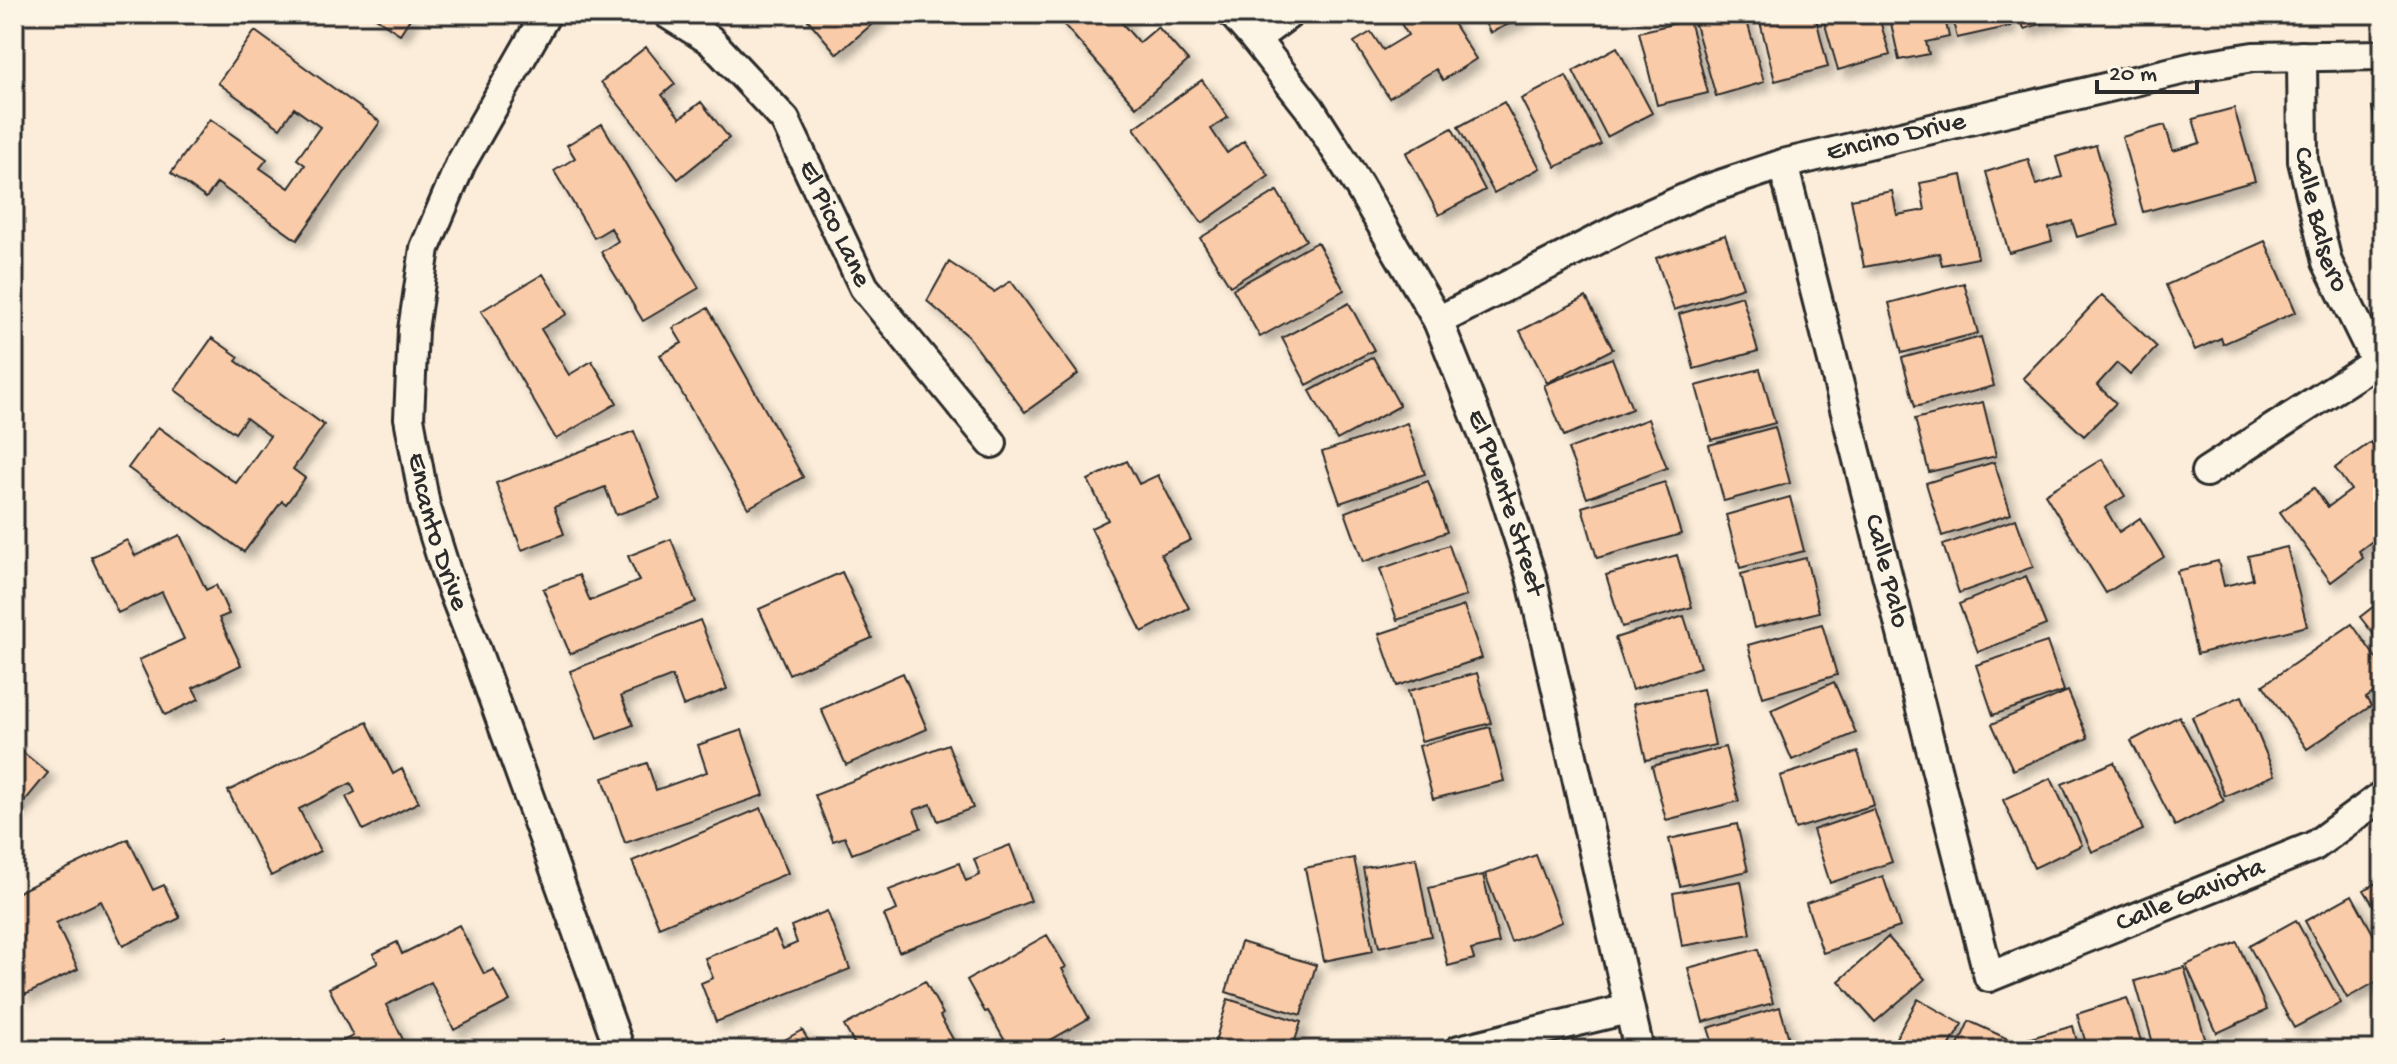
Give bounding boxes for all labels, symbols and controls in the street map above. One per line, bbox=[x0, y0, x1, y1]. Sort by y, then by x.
scale bar bbox=[2097, 44, 2197, 94]
text: 20 m bbox=[2109, 61, 2157, 90]
street label: Encino Drive bbox=[1823, 105, 1970, 170]
street label: Calle Balsero bbox=[2286, 147, 2356, 298]
street label: El Pico Lane bbox=[790, 155, 878, 293]
street label: El Puente Street bbox=[1459, 405, 1552, 601]
street label: Encanto Drive bbox=[399, 450, 476, 616]
street label: Calle Palo bbox=[1856, 511, 1916, 631]
street label: Calle Gaviota bbox=[2111, 850, 2271, 940]

